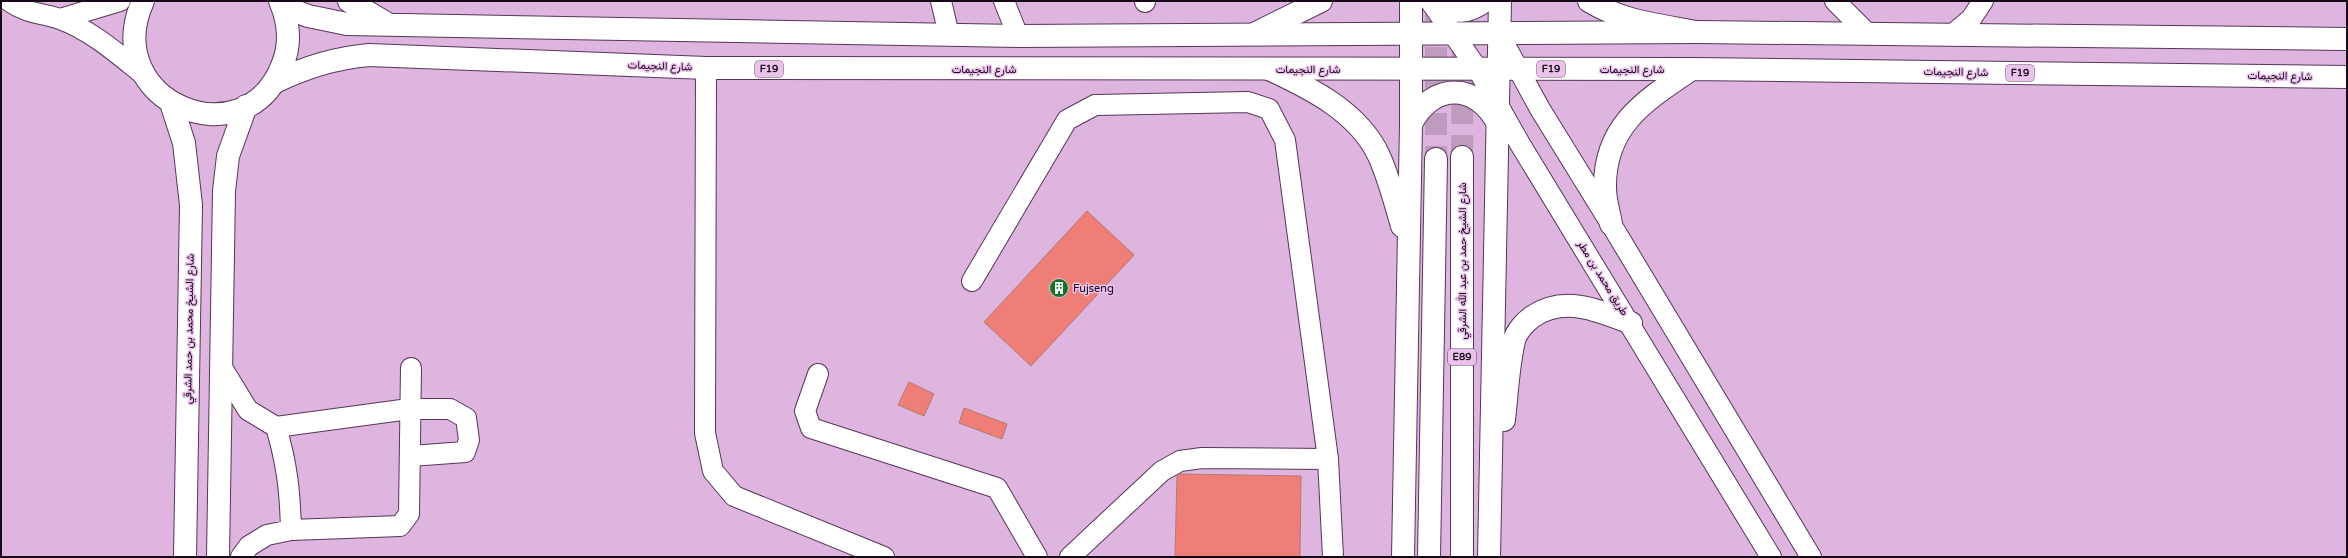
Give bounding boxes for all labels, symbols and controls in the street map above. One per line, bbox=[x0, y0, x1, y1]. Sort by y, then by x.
street label: شارع النجيمات bbox=[627, 58, 693, 75]
road number: F19 bbox=[755, 61, 783, 77]
road number: F19 bbox=[1537, 61, 1565, 77]
street label: شارع النجيمات bbox=[952, 63, 1017, 77]
street label: شارع النجيمات bbox=[1276, 63, 1341, 77]
street label: شارع النجيمات bbox=[1600, 63, 1665, 77]
street label: شارع النجيمات bbox=[1924, 65, 1989, 80]
road number: F19 bbox=[2006, 65, 2034, 81]
street label: شارع النجيمات bbox=[2248, 69, 2313, 84]
street label: شارع الشيخ حمد بن عبد الله الشرقي bbox=[1456, 182, 1472, 340]
street label: طريق محمد بن مطر bbox=[1574, 237, 1631, 318]
street label: شارع الشيخ محمد بن حمد الشرقي bbox=[181, 253, 200, 404]
building icon: Fujseng bbox=[1048, 277, 1070, 299]
place label: Fujseng bbox=[1073, 282, 1114, 295]
road number: E89 bbox=[1448, 349, 1476, 365]

